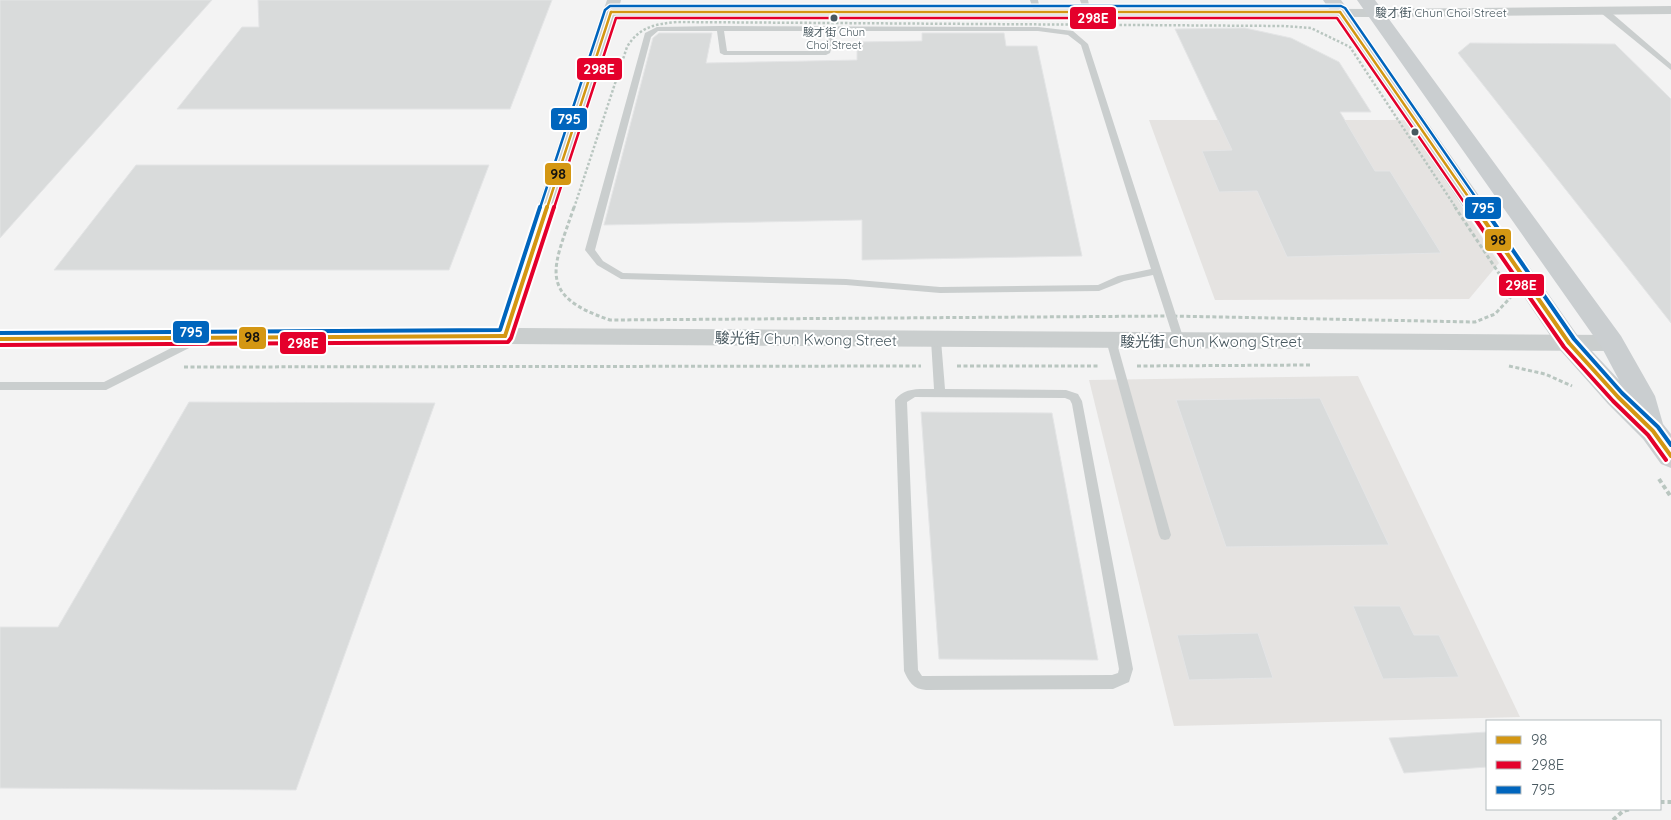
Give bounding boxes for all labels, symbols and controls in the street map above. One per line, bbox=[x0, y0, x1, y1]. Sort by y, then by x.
street label: 駿才街 Chun Choi Street bbox=[1375, 5, 1507, 20]
line badge: 298E bbox=[1069, 6, 1117, 30]
text: 298E bbox=[1077, 9, 1109, 27]
marker: 駿才街 Chun Choi Street bbox=[829, 13, 839, 23]
place label: 駿才街 Chun Choi Street bbox=[803, 25, 865, 52]
line badge: 298E bbox=[576, 57, 623, 81]
text: 298E bbox=[583, 60, 615, 78]
line badge: 795 bbox=[550, 107, 588, 131]
text: 795 bbox=[557, 110, 581, 128]
unlabelled marker bbox=[1410, 127, 1420, 137]
line badge: 98 bbox=[544, 162, 572, 186]
text: 98 bbox=[550, 165, 566, 183]
line badge: 795 bbox=[1464, 196, 1502, 220]
text: 795 bbox=[1471, 199, 1495, 217]
line badge: 98 bbox=[1484, 228, 1512, 252]
text: 98 bbox=[1490, 231, 1506, 249]
line badge: 298E bbox=[1498, 273, 1545, 297]
text: 298E bbox=[1505, 276, 1537, 294]
line badge: 795 bbox=[172, 320, 210, 344]
text: 795 bbox=[179, 323, 203, 341]
line badge: 98 bbox=[238, 326, 267, 350]
text: 98 bbox=[244, 328, 260, 346]
street label: 駿光街 Chun Kwong Street bbox=[715, 328, 897, 350]
line badge: 298E bbox=[279, 331, 327, 355]
street label: 駿光街 Chun Kwong Street bbox=[1120, 332, 1302, 351]
text: 298E bbox=[287, 334, 319, 352]
legend bbox=[1486, 720, 1661, 810]
text: 98 bbox=[1531, 730, 1547, 749]
text: 298E bbox=[1531, 755, 1564, 774]
text: 795 bbox=[1531, 780, 1555, 799]

